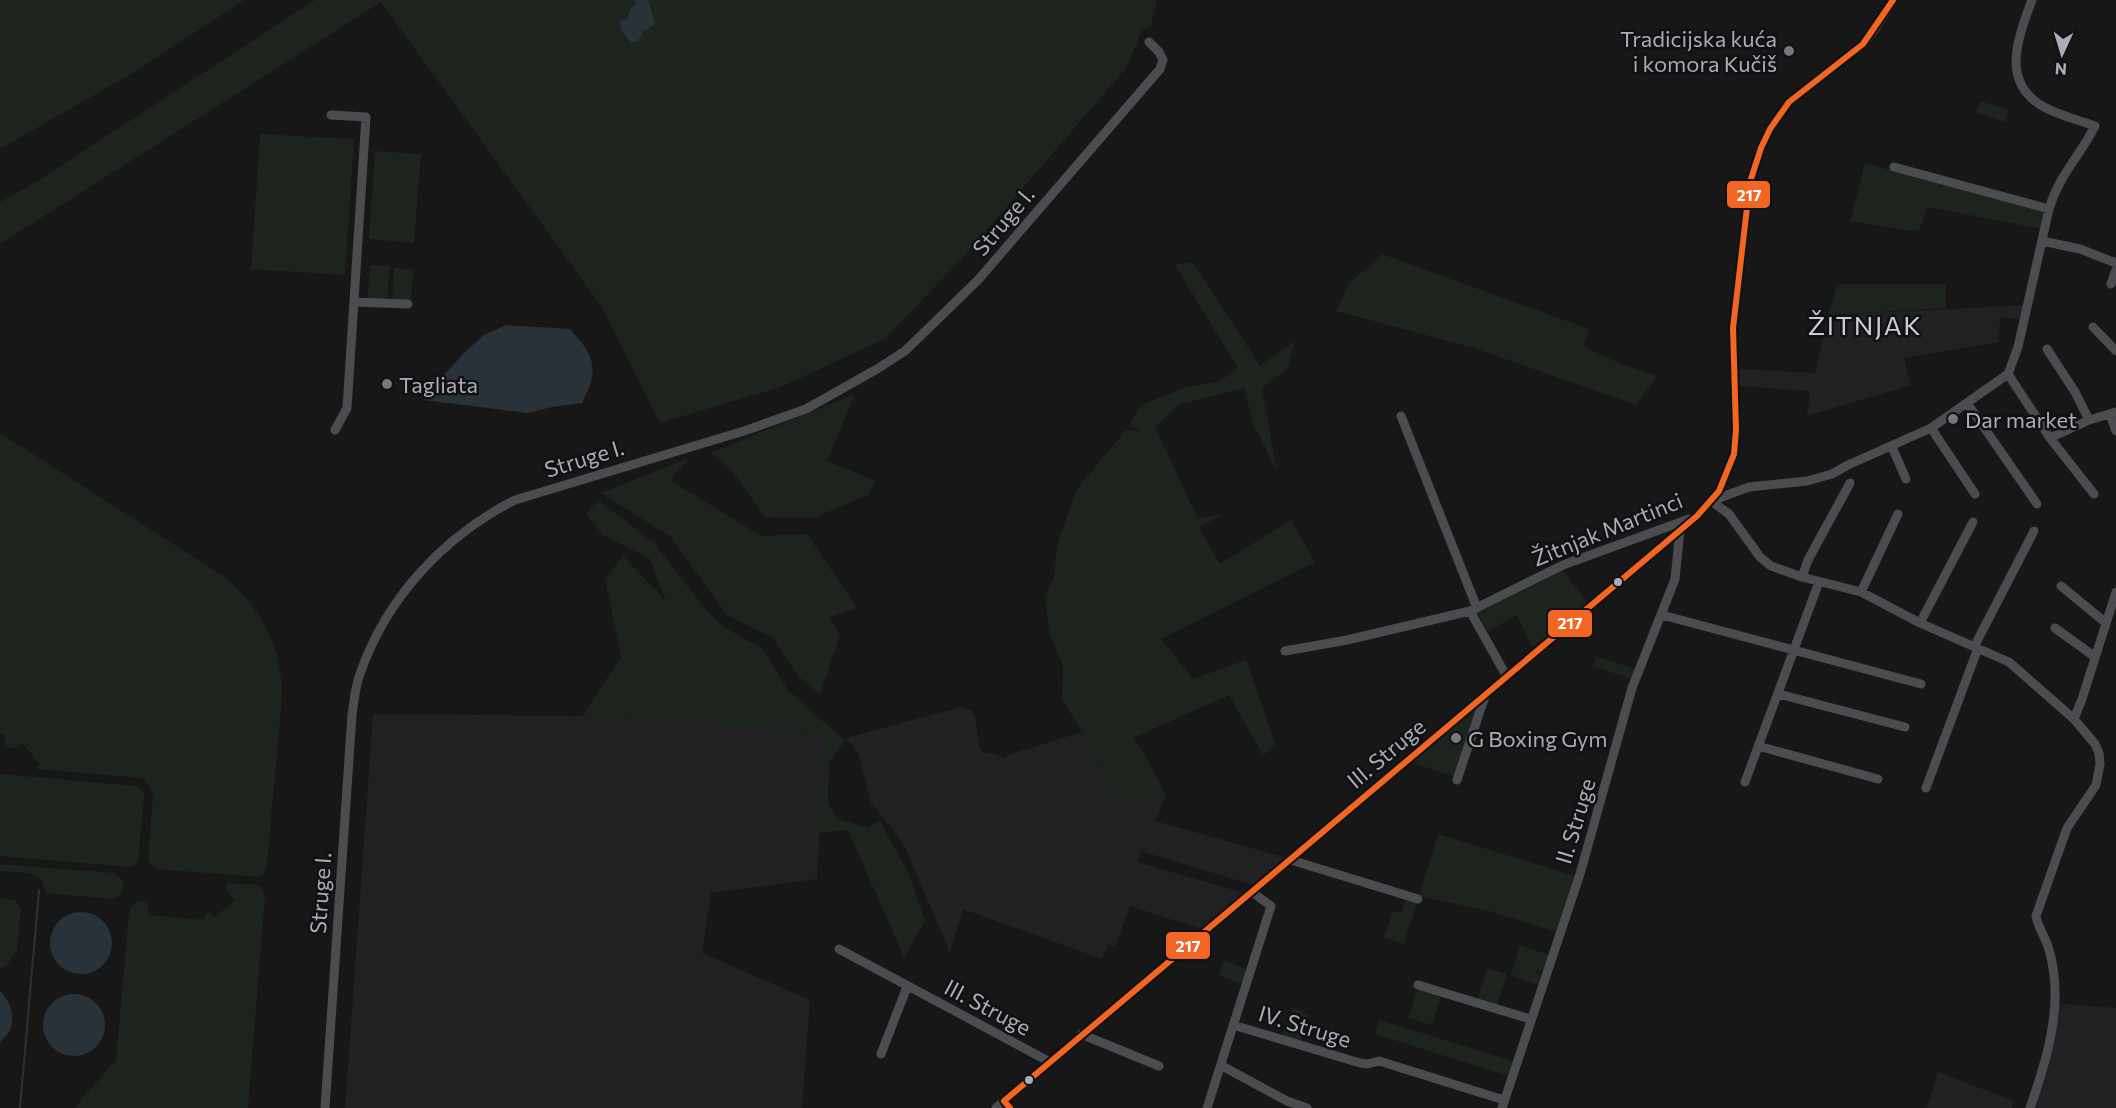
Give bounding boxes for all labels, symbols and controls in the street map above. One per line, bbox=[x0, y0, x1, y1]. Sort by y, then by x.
north arrow bbox=[2032, 24, 2092, 84]
place label: Tradicijska kuća i komora Kučiš bbox=[1620, 25, 1777, 77]
marker: Tradicijska kuća i komora Kučiš bbox=[1782, 44, 1796, 58]
text: N bbox=[2054, 60, 2068, 79]
line badge: 217 bbox=[1726, 180, 1771, 209]
street label: Struge I. bbox=[966, 181, 1040, 261]
text: 217 bbox=[1736, 185, 1762, 204]
district label: ŽITNJAK bbox=[1808, 309, 1922, 340]
place label: Tagliata bbox=[399, 371, 478, 398]
marker: Tagliata bbox=[380, 377, 394, 391]
place label: Dar market bbox=[1965, 406, 2077, 433]
marker: Dar market bbox=[1946, 412, 1960, 426]
street label: Struge I. bbox=[541, 433, 627, 483]
street label: Žitnjak Martinci bbox=[1528, 486, 1686, 572]
unlabelled marker bbox=[1612, 576, 1624, 588]
line badge: 217 bbox=[1547, 609, 1593, 638]
text: 217 bbox=[1557, 613, 1583, 632]
street label: III. Struge bbox=[1341, 712, 1431, 794]
place label: G Boxing Gym bbox=[1468, 725, 1608, 752]
marker: G Boxing Gym bbox=[1449, 731, 1463, 745]
street label: II. Struge bbox=[1549, 775, 1601, 867]
street label: Struge I. bbox=[304, 851, 336, 935]
line badge: 217 bbox=[1165, 931, 1211, 960]
text: 217 bbox=[1175, 936, 1201, 955]
street label: III. Struge bbox=[940, 973, 1036, 1041]
street label: IV. Struge bbox=[1255, 999, 1355, 1053]
unlabelled marker bbox=[1023, 1074, 1035, 1086]

